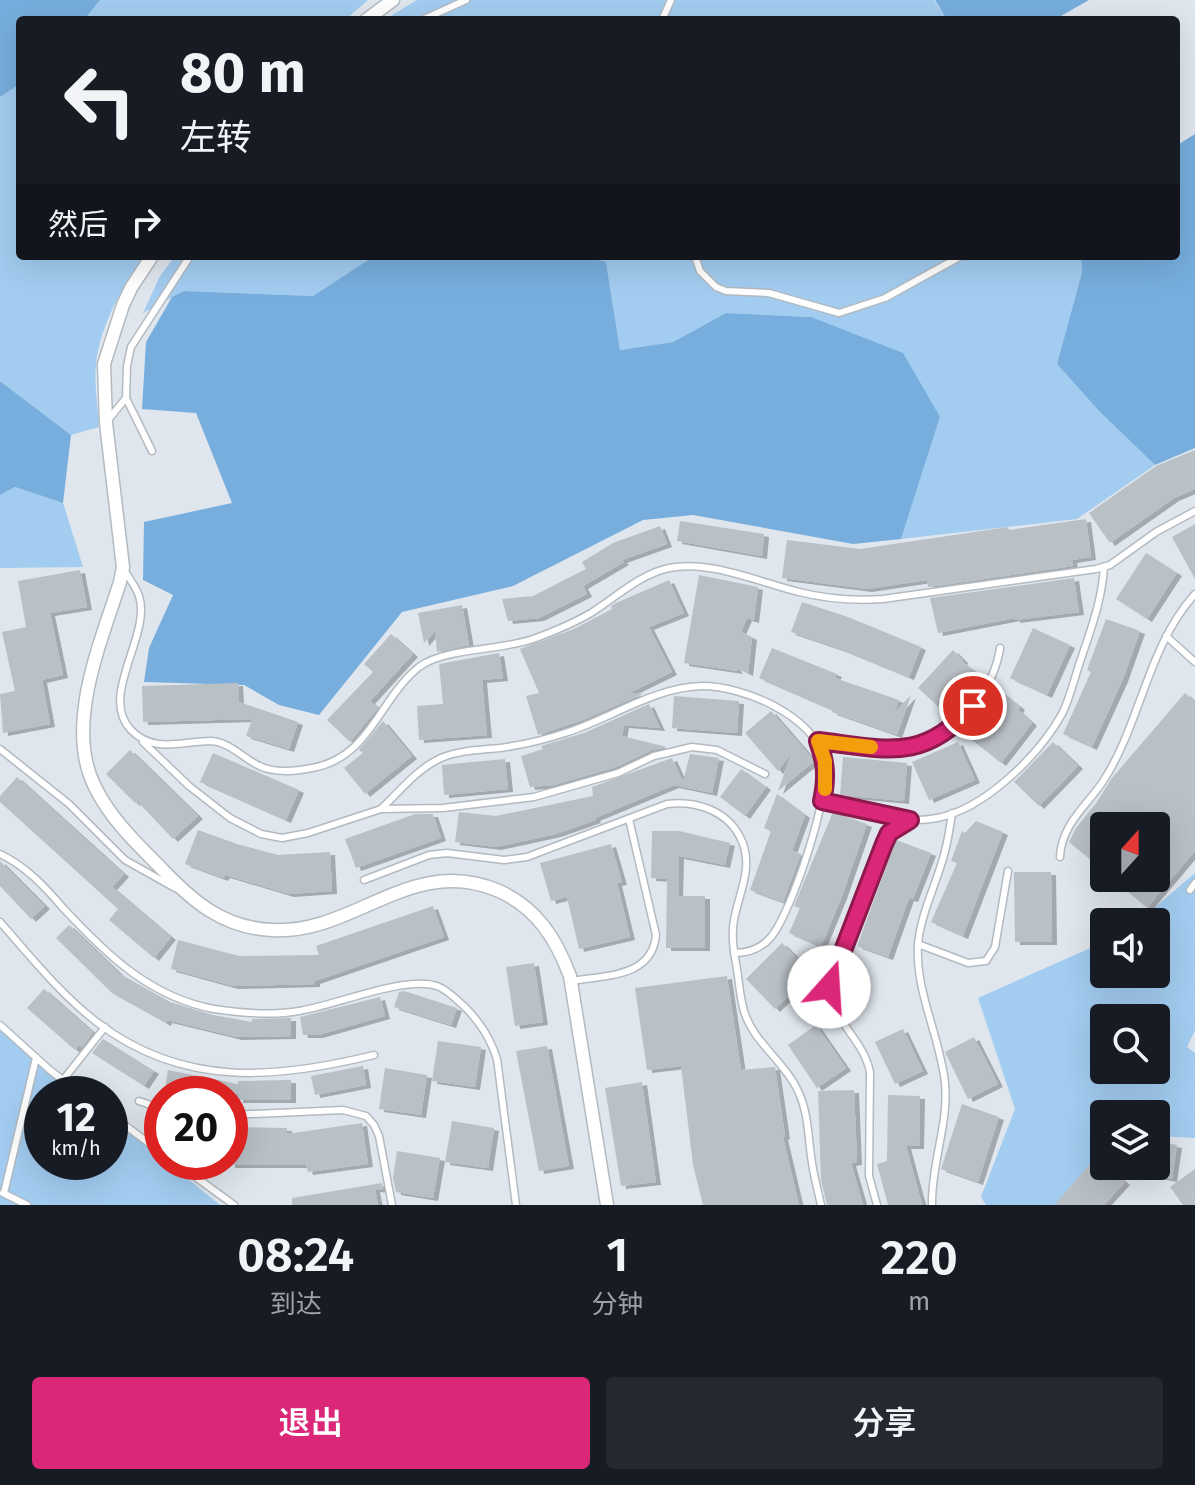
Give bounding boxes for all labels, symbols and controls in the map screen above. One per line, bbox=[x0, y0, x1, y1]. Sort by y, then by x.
text: 80 m bbox=[180, 40, 306, 107]
icon: left bbox=[48, 48, 152, 152]
text: 左转 bbox=[180, 116, 252, 160]
icon: right bbox=[124, 200, 168, 244]
text: 然后 bbox=[48, 207, 108, 243]
pin bbox=[939, 672, 1007, 740]
icon: arrive bbox=[951, 684, 995, 728]
north arrow bbox=[1090, 812, 1170, 892]
map controls bbox=[1090, 812, 1170, 1180]
button: sound bbox=[1090, 908, 1170, 988]
position arrow bbox=[787, 945, 871, 1029]
button: search bbox=[1090, 1004, 1170, 1084]
speed limit sign: 20 bbox=[144, 1076, 248, 1180]
text: 12 bbox=[56, 1094, 96, 1142]
button: layers bbox=[1090, 1100, 1170, 1180]
text: km/h bbox=[51, 1136, 101, 1160]
text: 08:24 bbox=[237, 1226, 354, 1284]
text: 1 bbox=[607, 1226, 628, 1284]
text: 220 bbox=[881, 1229, 958, 1287]
text: m bbox=[908, 1286, 930, 1317]
text: 到达 bbox=[270, 1289, 322, 1320]
text: 分钟 bbox=[591, 1289, 643, 1320]
button: 退出 bbox=[32, 1377, 590, 1469]
button: 分享 bbox=[606, 1377, 1163, 1469]

